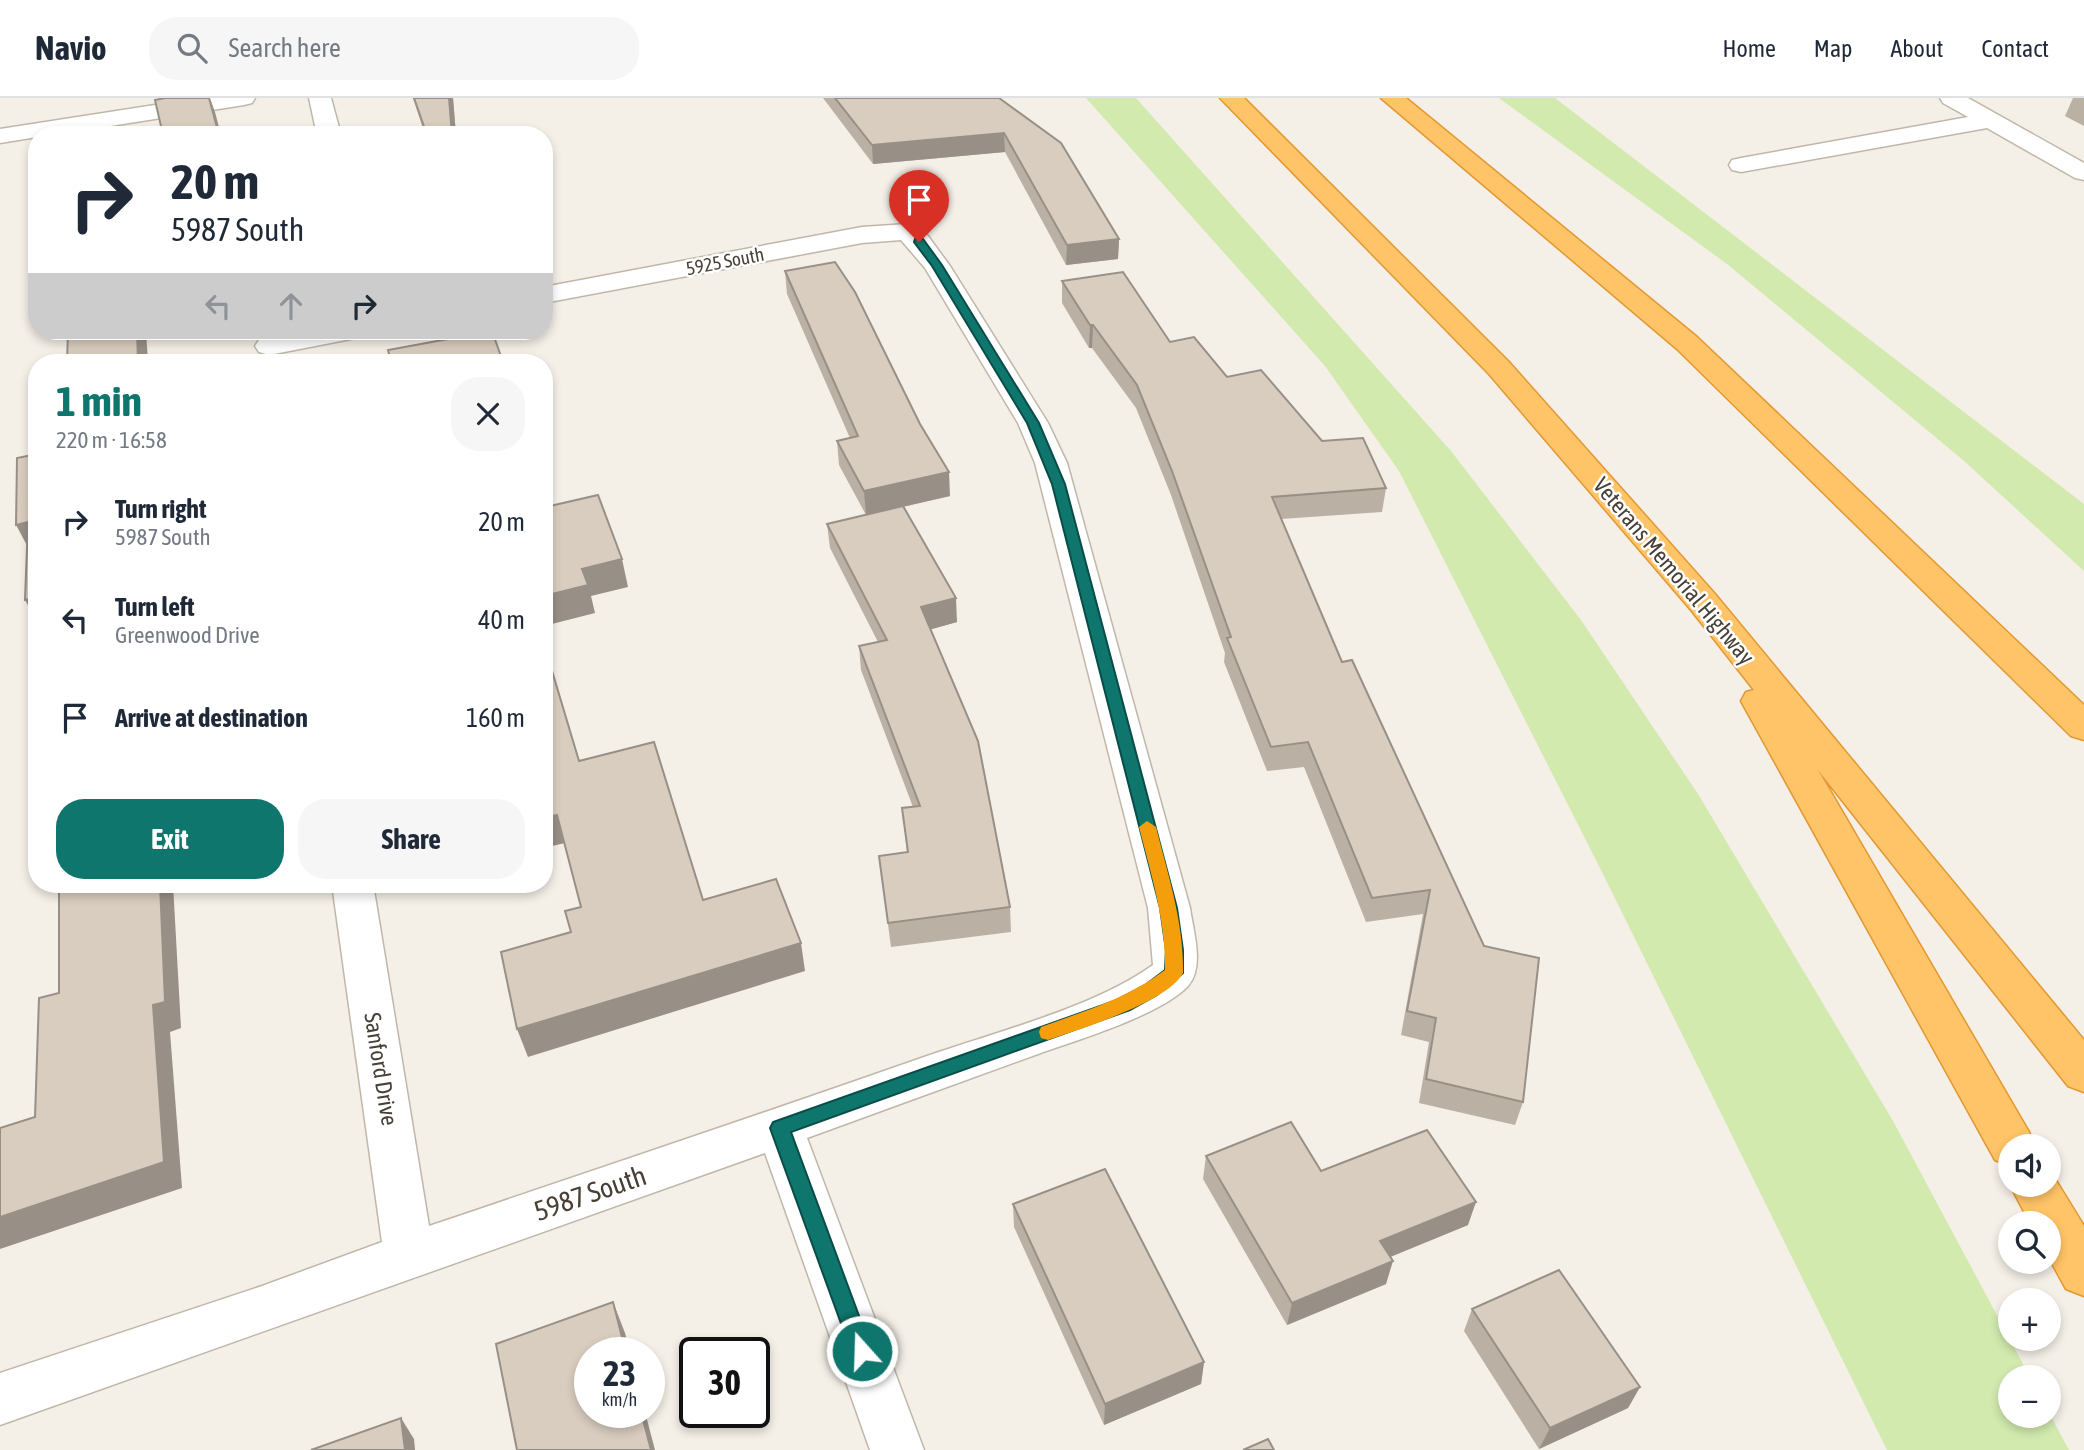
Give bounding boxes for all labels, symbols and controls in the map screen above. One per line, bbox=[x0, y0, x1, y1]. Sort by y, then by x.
search box bbox=[149, 17, 639, 80]
text: Navio bbox=[35, 29, 107, 67]
icon: search bbox=[173, 29, 211, 67]
text: Search here bbox=[229, 33, 341, 63]
text: Home bbox=[1722, 35, 1776, 62]
text: Map bbox=[1814, 35, 1852, 62]
text: About bbox=[1890, 35, 1943, 62]
text: Contact bbox=[1981, 35, 2049, 62]
text: 20 m bbox=[171, 153, 259, 209]
icon: right bbox=[56, 154, 147, 245]
pin bbox=[889, 170, 949, 242]
icon: arrive bbox=[900, 181, 938, 219]
text: 5987 South bbox=[171, 211, 304, 248]
street label: 5925 South bbox=[684, 243, 766, 279]
icon: left bbox=[199, 287, 237, 325]
icon: ahead bbox=[272, 287, 310, 325]
icon: right bbox=[345, 287, 383, 325]
text: 1 min bbox=[56, 377, 142, 425]
button: close bbox=[451, 377, 525, 451]
text: 220 m · 16:58 bbox=[56, 427, 167, 453]
street label: Veterans Memorial Highway bbox=[1588, 472, 1760, 670]
text: Turn right bbox=[115, 494, 206, 524]
icon: right bbox=[56, 503, 94, 541]
text: 20 m bbox=[478, 507, 525, 537]
text: 5987 South bbox=[115, 524, 211, 550]
text: Turn left bbox=[115, 592, 195, 622]
icon: left bbox=[56, 601, 94, 639]
text: 40 m bbox=[478, 605, 525, 635]
text: Greenwood Drive bbox=[115, 622, 260, 648]
icon: arrive bbox=[56, 699, 94, 737]
text: Arrive at destination bbox=[115, 703, 308, 733]
text: 160 m bbox=[466, 703, 525, 733]
button: Exit bbox=[56, 799, 284, 879]
button: Share bbox=[298, 799, 525, 879]
street label: Sanford Drive bbox=[359, 1011, 403, 1127]
map controls bbox=[1998, 1134, 2061, 1428]
button: sound bbox=[1998, 1134, 2061, 1197]
street label: 5987 South bbox=[530, 1159, 650, 1227]
button: search bbox=[1998, 1211, 2061, 1274]
button: + bbox=[1998, 1288, 2061, 1351]
position arrow bbox=[825, 1314, 899, 1388]
speed limit sign: 30 bbox=[679, 1337, 770, 1428]
text: 23 bbox=[603, 1353, 636, 1393]
button: − bbox=[1998, 1365, 2061, 1428]
text: km/h bbox=[602, 1389, 637, 1410]

